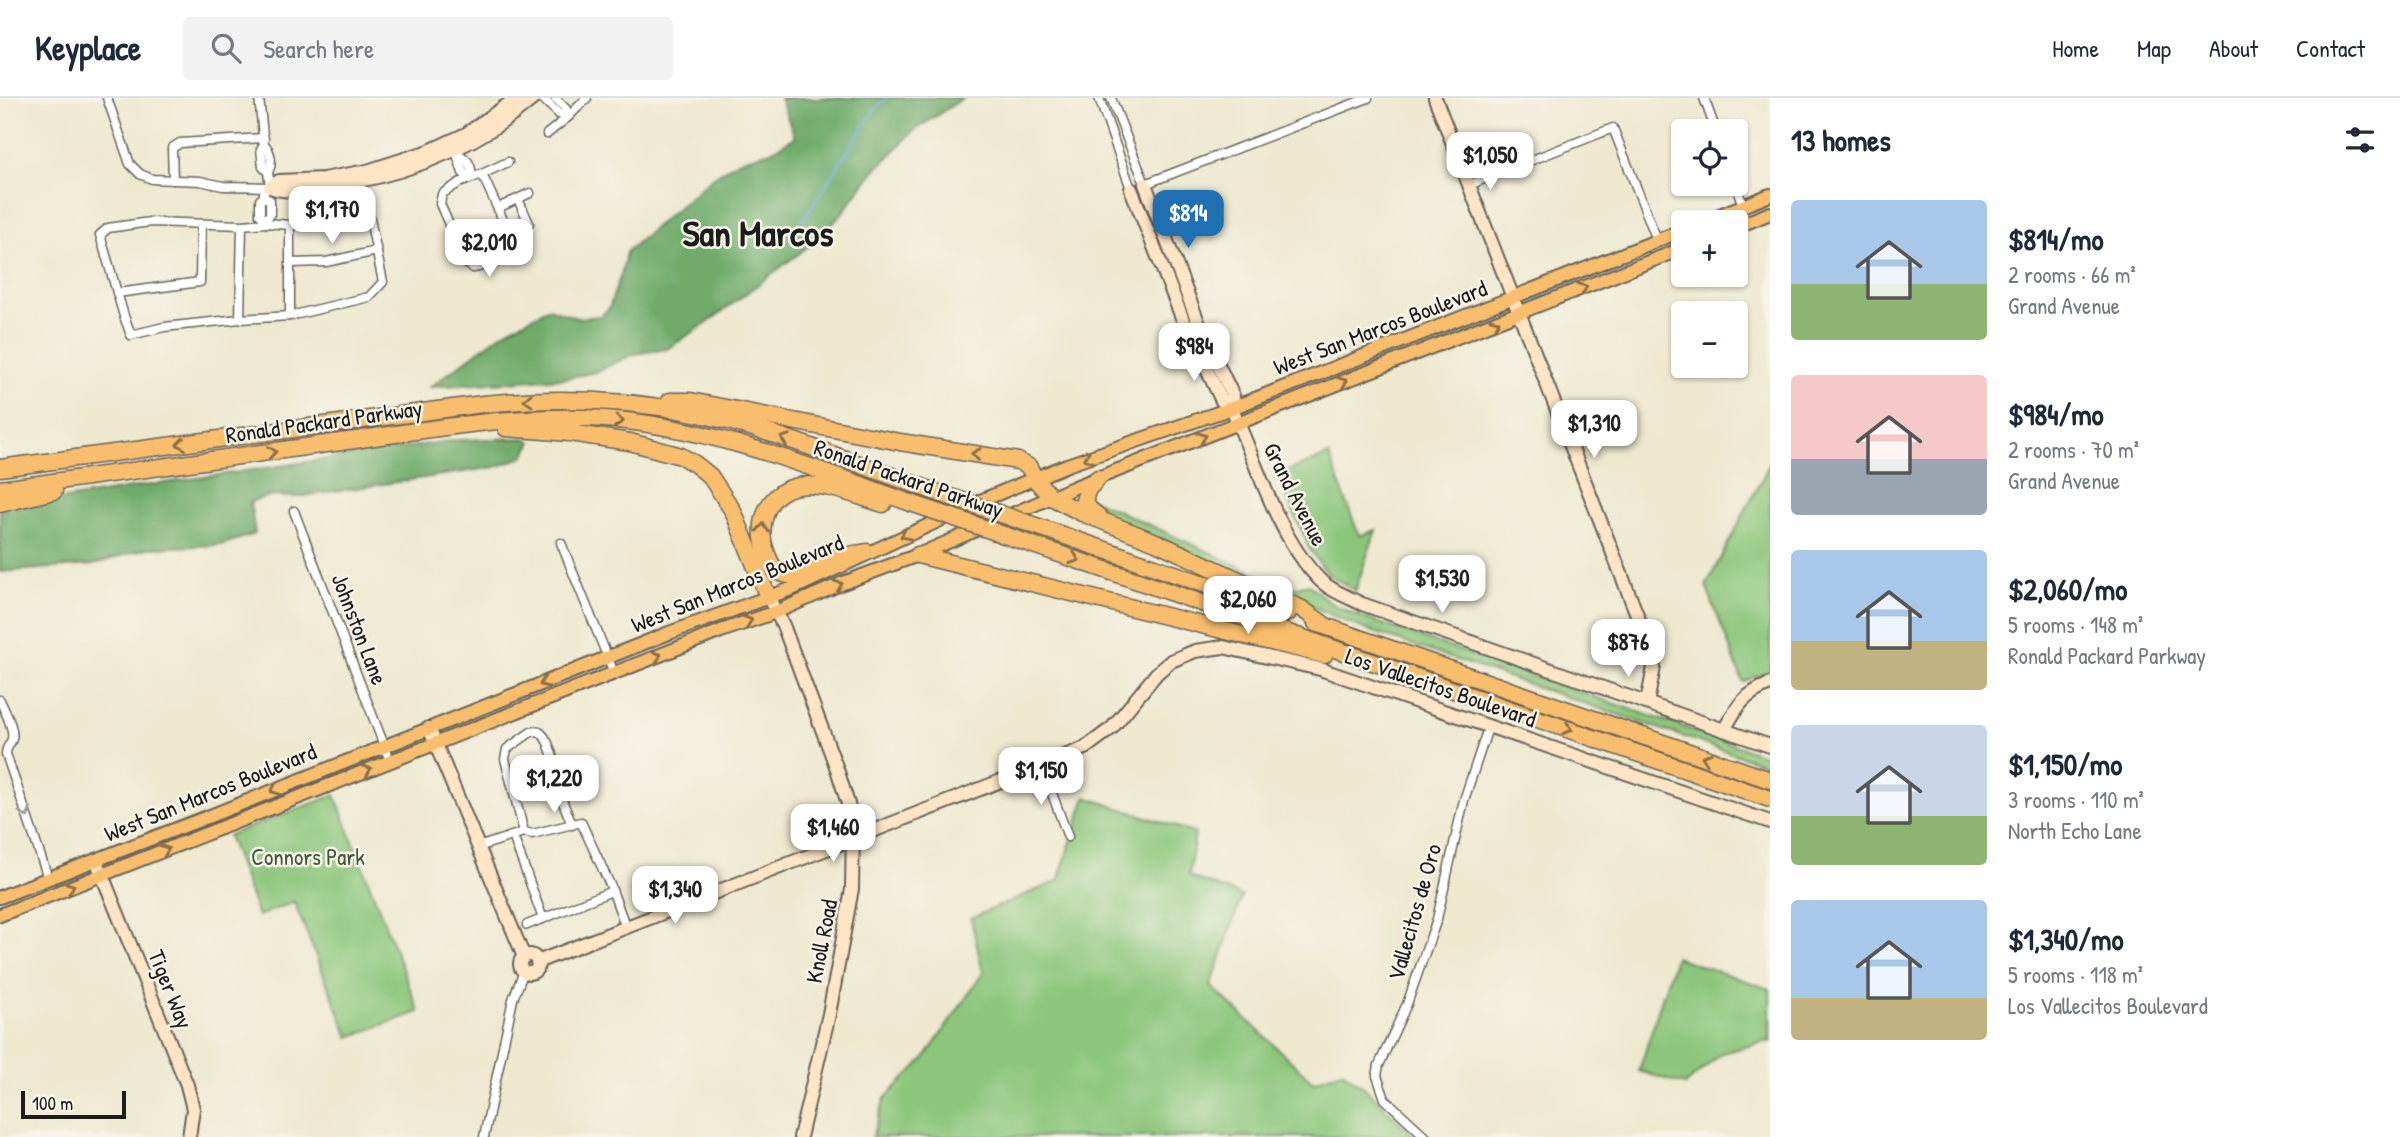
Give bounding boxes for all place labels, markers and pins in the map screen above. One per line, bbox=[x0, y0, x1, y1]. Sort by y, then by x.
pin: $1,050 bbox=[1433, 132, 1547, 192]
pin: $1,170 bbox=[275, 186, 389, 246]
pin: $814 bbox=[1147, 190, 1229, 250]
pin: $2,010 bbox=[432, 220, 546, 279]
pin: $984 bbox=[1153, 324, 1235, 383]
pin: $1,310 bbox=[1537, 400, 1651, 460]
pin: $1,530 bbox=[1385, 556, 1499, 615]
pin: $2,060 bbox=[1191, 576, 1305, 636]
pin: $876 bbox=[1587, 620, 1669, 679]
pin: $1,150 bbox=[984, 748, 1098, 807]
pin: $1,220 bbox=[497, 756, 611, 815]
pin: $1,460 bbox=[776, 804, 890, 864]
pin: $1,340 bbox=[618, 866, 732, 926]

